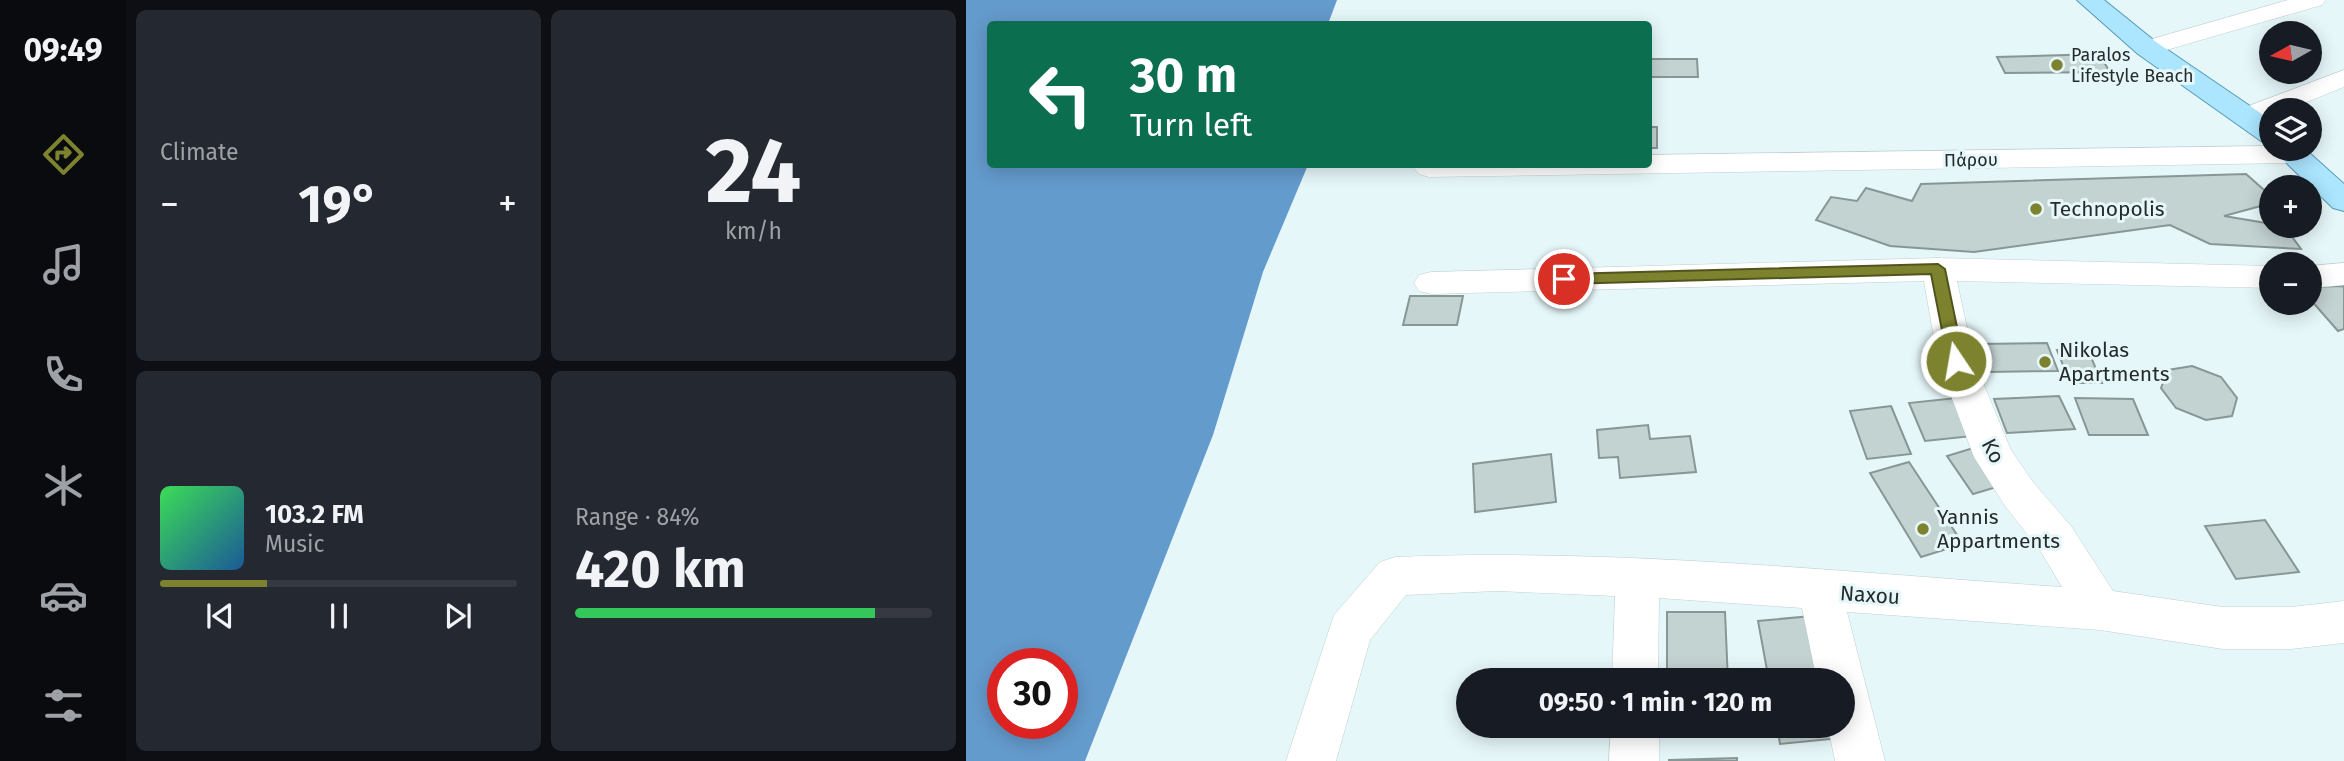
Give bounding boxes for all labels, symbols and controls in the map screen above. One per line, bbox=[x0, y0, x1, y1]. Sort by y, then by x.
north arrow bbox=[2259, 21, 2322, 84]
map controls bbox=[2259, 21, 2322, 315]
text: 09:49 bbox=[23, 31, 103, 69]
place label: Paralos Lifestyle Beach bbox=[2071, 44, 2194, 87]
text: 30 m bbox=[1130, 46, 1237, 105]
icon: left bbox=[1015, 49, 1106, 140]
marker: Paralos Lifestyle Beach bbox=[2049, 57, 2065, 73]
button: layers bbox=[2259, 98, 2322, 161]
text: Turn left bbox=[1130, 106, 1252, 144]
text: 24 bbox=[706, 117, 801, 226]
icon: directions bbox=[39, 130, 88, 179]
text: Climate bbox=[160, 138, 239, 166]
street label: Πάρου bbox=[1944, 149, 1998, 171]
text: 19° bbox=[298, 173, 379, 236]
button: + bbox=[2259, 175, 2322, 238]
text: − bbox=[160, 181, 179, 227]
text: + bbox=[498, 181, 517, 227]
place label: Technopolis bbox=[2050, 196, 2165, 222]
marker: Technopolis bbox=[2028, 201, 2044, 217]
text: km/h bbox=[725, 217, 782, 245]
icon: music bbox=[39, 240, 88, 289]
pin bbox=[1534, 249, 1594, 309]
button: − bbox=[2259, 252, 2322, 315]
icon: arrive bbox=[1545, 260, 1583, 298]
position arrow bbox=[1919, 324, 1993, 398]
place label: Nikolas Apartments bbox=[2059, 337, 2170, 387]
icon: phone bbox=[39, 350, 88, 399]
marker: Nikolas Apartments bbox=[2037, 354, 2053, 370]
street label: Ko bbox=[1976, 434, 2010, 468]
icon: climate bbox=[39, 461, 88, 510]
text: 103.2 FM bbox=[265, 499, 364, 530]
text: Range · 84% bbox=[575, 503, 700, 531]
place label: Yannis Appartments bbox=[1937, 504, 2060, 554]
marker: Yannis Appartments bbox=[1915, 521, 1931, 537]
text: Music bbox=[265, 530, 325, 558]
text: 420 km bbox=[575, 538, 746, 601]
icon: car bbox=[39, 571, 88, 620]
street label: Naxou bbox=[1839, 580, 1901, 610]
icon: previous bbox=[201, 597, 239, 635]
icon: pause bbox=[320, 597, 358, 635]
icon: next bbox=[439, 597, 477, 635]
speed limit sign: 30 bbox=[987, 648, 1078, 739]
icon: filters bbox=[39, 681, 88, 730]
text: 09:50 · 1 min · 120 m bbox=[1539, 687, 1772, 718]

